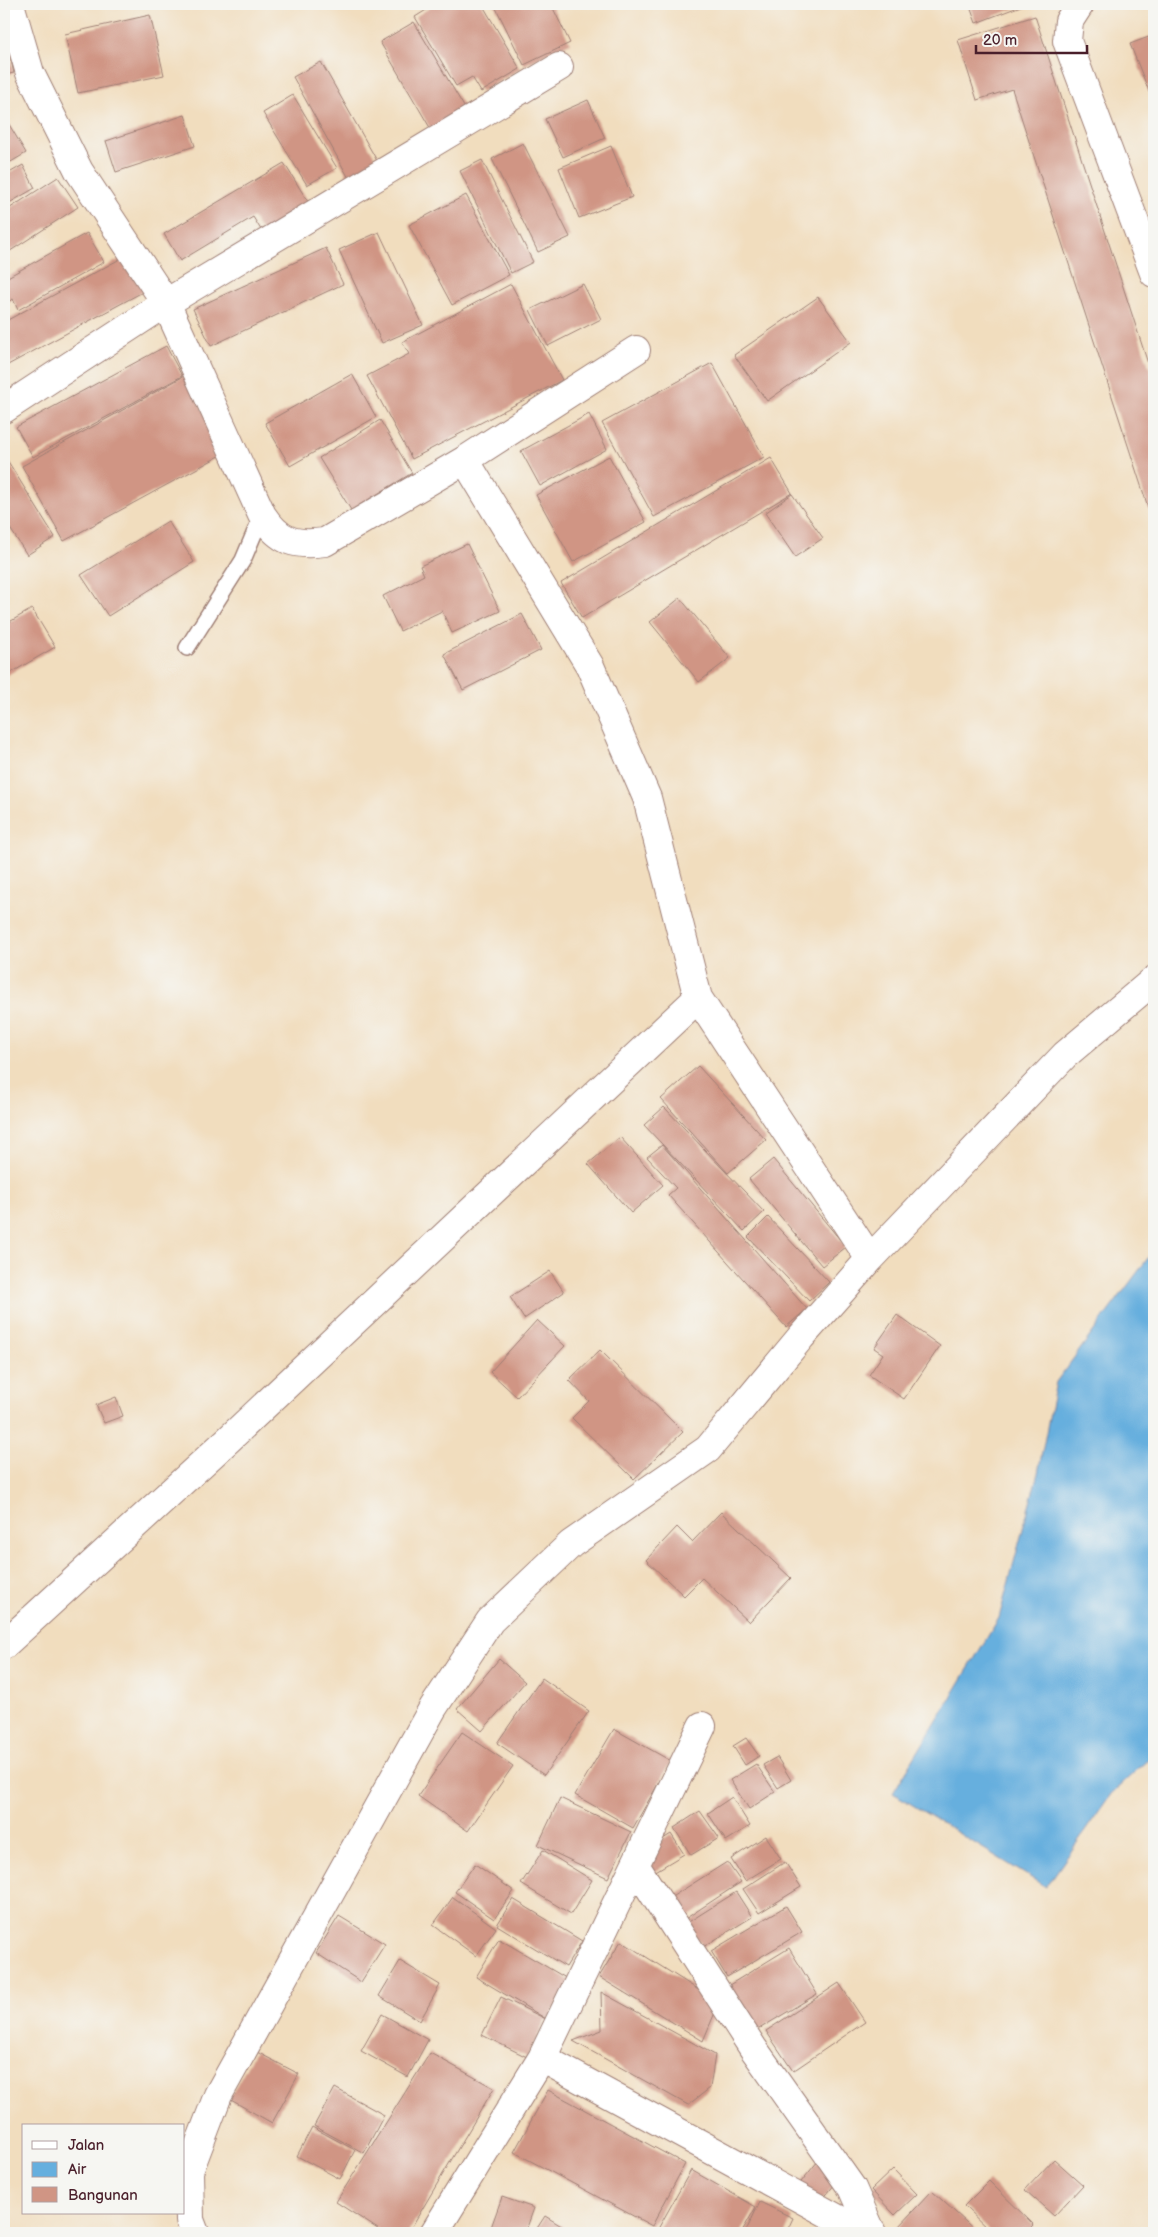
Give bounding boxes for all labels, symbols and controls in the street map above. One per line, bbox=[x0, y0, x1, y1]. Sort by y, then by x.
scale bar bbox=[976, 22, 1087, 54]
text: 20 m bbox=[983, 31, 1017, 50]
legend bbox=[22, 2124, 185, 2214]
text: Jalan bbox=[68, 2136, 104, 2155]
text: Air bbox=[68, 2160, 87, 2179]
text: Bangunan bbox=[68, 2186, 138, 2205]

